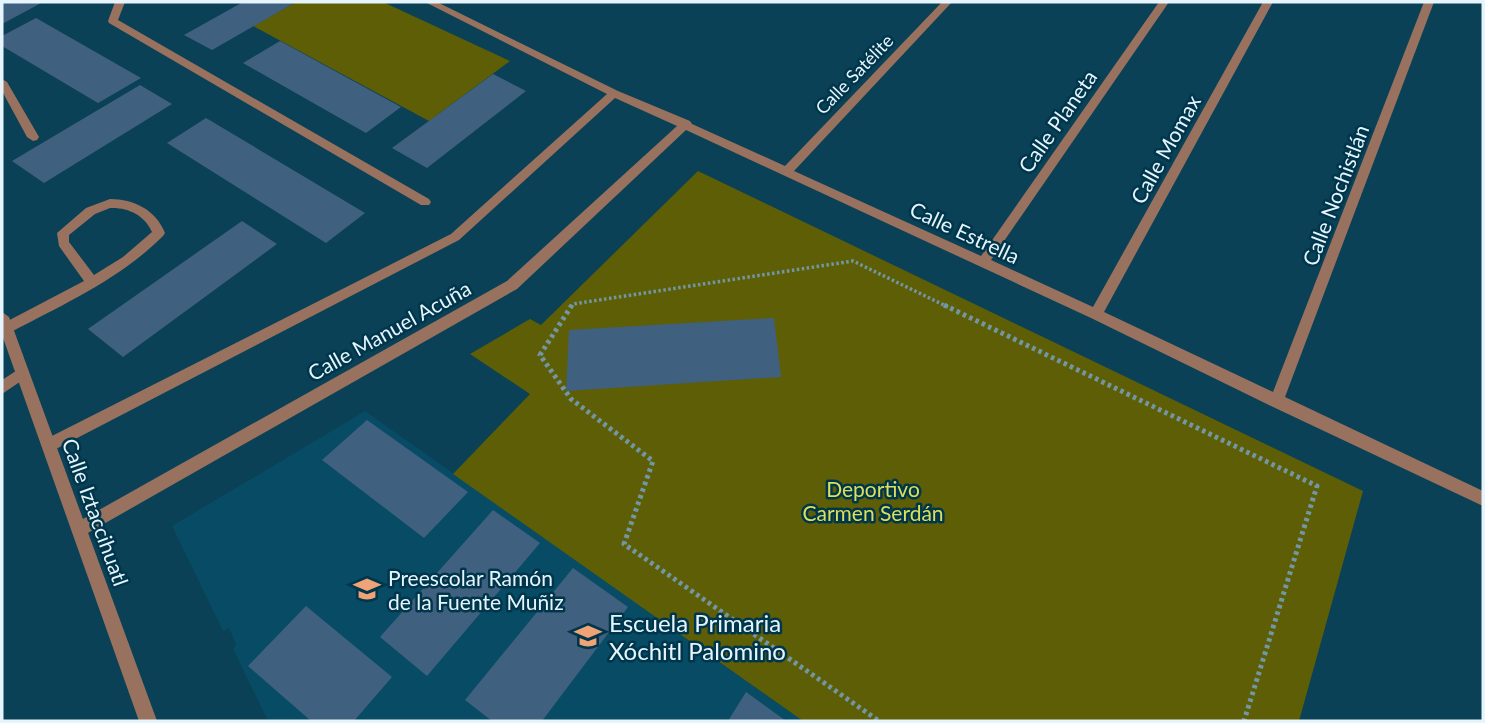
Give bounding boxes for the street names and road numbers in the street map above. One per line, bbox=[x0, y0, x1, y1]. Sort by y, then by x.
street label: Calle Satélite bbox=[811, 30, 897, 118]
street label: Calle Planeta bbox=[1012, 65, 1102, 177]
street label: Calle Momax bbox=[1125, 90, 1205, 208]
street label: Calle Nochistlán bbox=[1297, 121, 1373, 269]
street label: Calle Estrella bbox=[906, 196, 1024, 268]
street label: Calle Manuel Acuña bbox=[303, 275, 475, 385]
street label: Calle Iztaccihuatl bbox=[58, 435, 134, 589]

